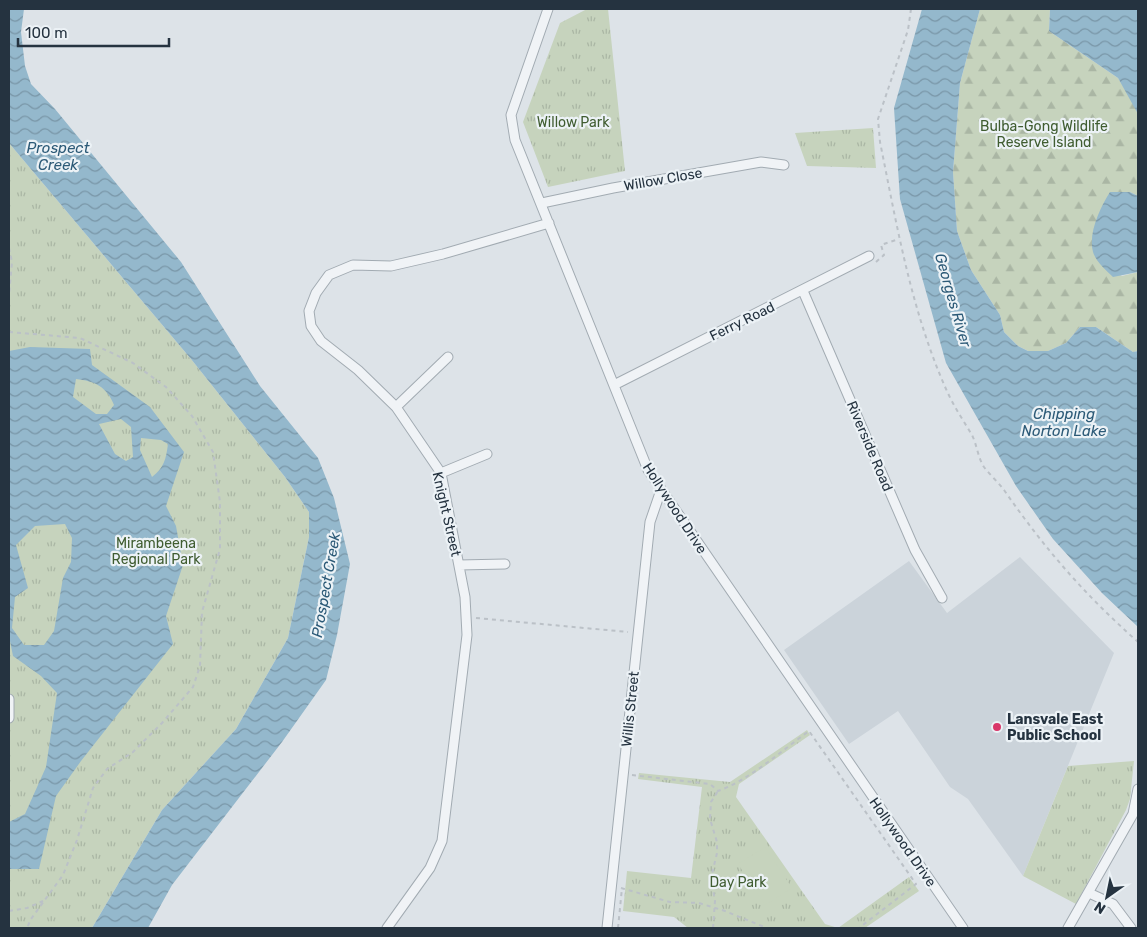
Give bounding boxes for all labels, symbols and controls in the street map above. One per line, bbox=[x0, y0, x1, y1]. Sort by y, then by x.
scale bar bbox=[18, 15, 169, 47]
text: 100 m bbox=[25, 24, 67, 42]
park label: Willow Park bbox=[537, 114, 610, 131]
park label: Bulba-Gong Wildlife Reserve Island bbox=[980, 118, 1108, 151]
water label: Prospect Creek bbox=[27, 139, 90, 174]
street label: Willow Close bbox=[623, 164, 704, 195]
water label: Georges River bbox=[931, 251, 975, 350]
street label: Ferry Road bbox=[707, 298, 778, 345]
street label: Riverside Road bbox=[843, 398, 896, 494]
water label: Chipping Norton Lake bbox=[1022, 405, 1107, 440]
street label: Hollywood Drive bbox=[639, 460, 710, 557]
street label: Knight Street bbox=[429, 470, 465, 559]
water label: Prospect Creek bbox=[308, 531, 344, 639]
park label: Mirambeena Regional Park bbox=[112, 535, 201, 568]
street label: Willis Street bbox=[618, 670, 643, 748]
place label: Lansvale East Public School bbox=[1007, 711, 1104, 744]
marker: Lansvale East Public School bbox=[991, 721, 1003, 733]
street label: Hollywood Drive bbox=[865, 794, 940, 890]
north arrow bbox=[1082, 872, 1132, 922]
park label: Day Park bbox=[709, 874, 767, 891]
text: N bbox=[1091, 898, 1109, 917]

